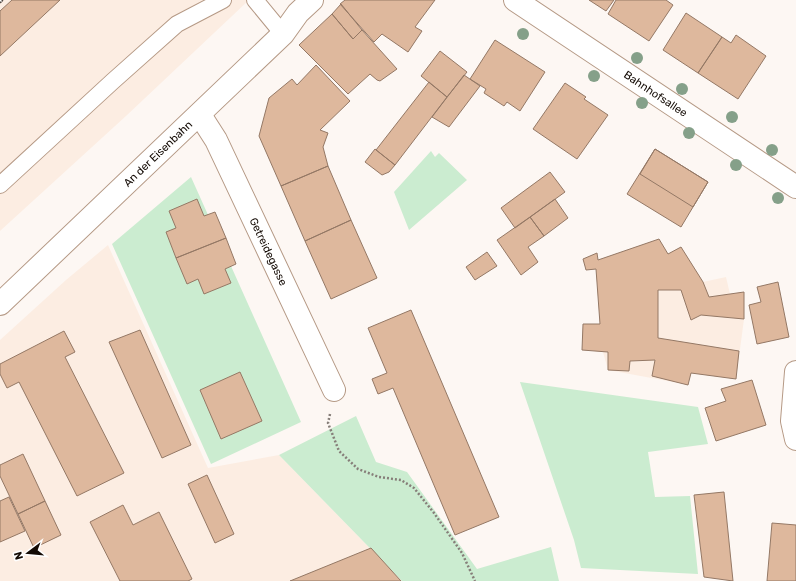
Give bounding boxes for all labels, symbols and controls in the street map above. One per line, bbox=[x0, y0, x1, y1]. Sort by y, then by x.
street label: Bahnhofsallee bbox=[622, 68, 690, 119]
street label: An der Eisenbahn bbox=[121, 118, 195, 189]
street label: Getreidegasse bbox=[247, 215, 290, 288]
north arrow bbox=[8, 533, 48, 573]
text: N bbox=[12, 550, 26, 561]

